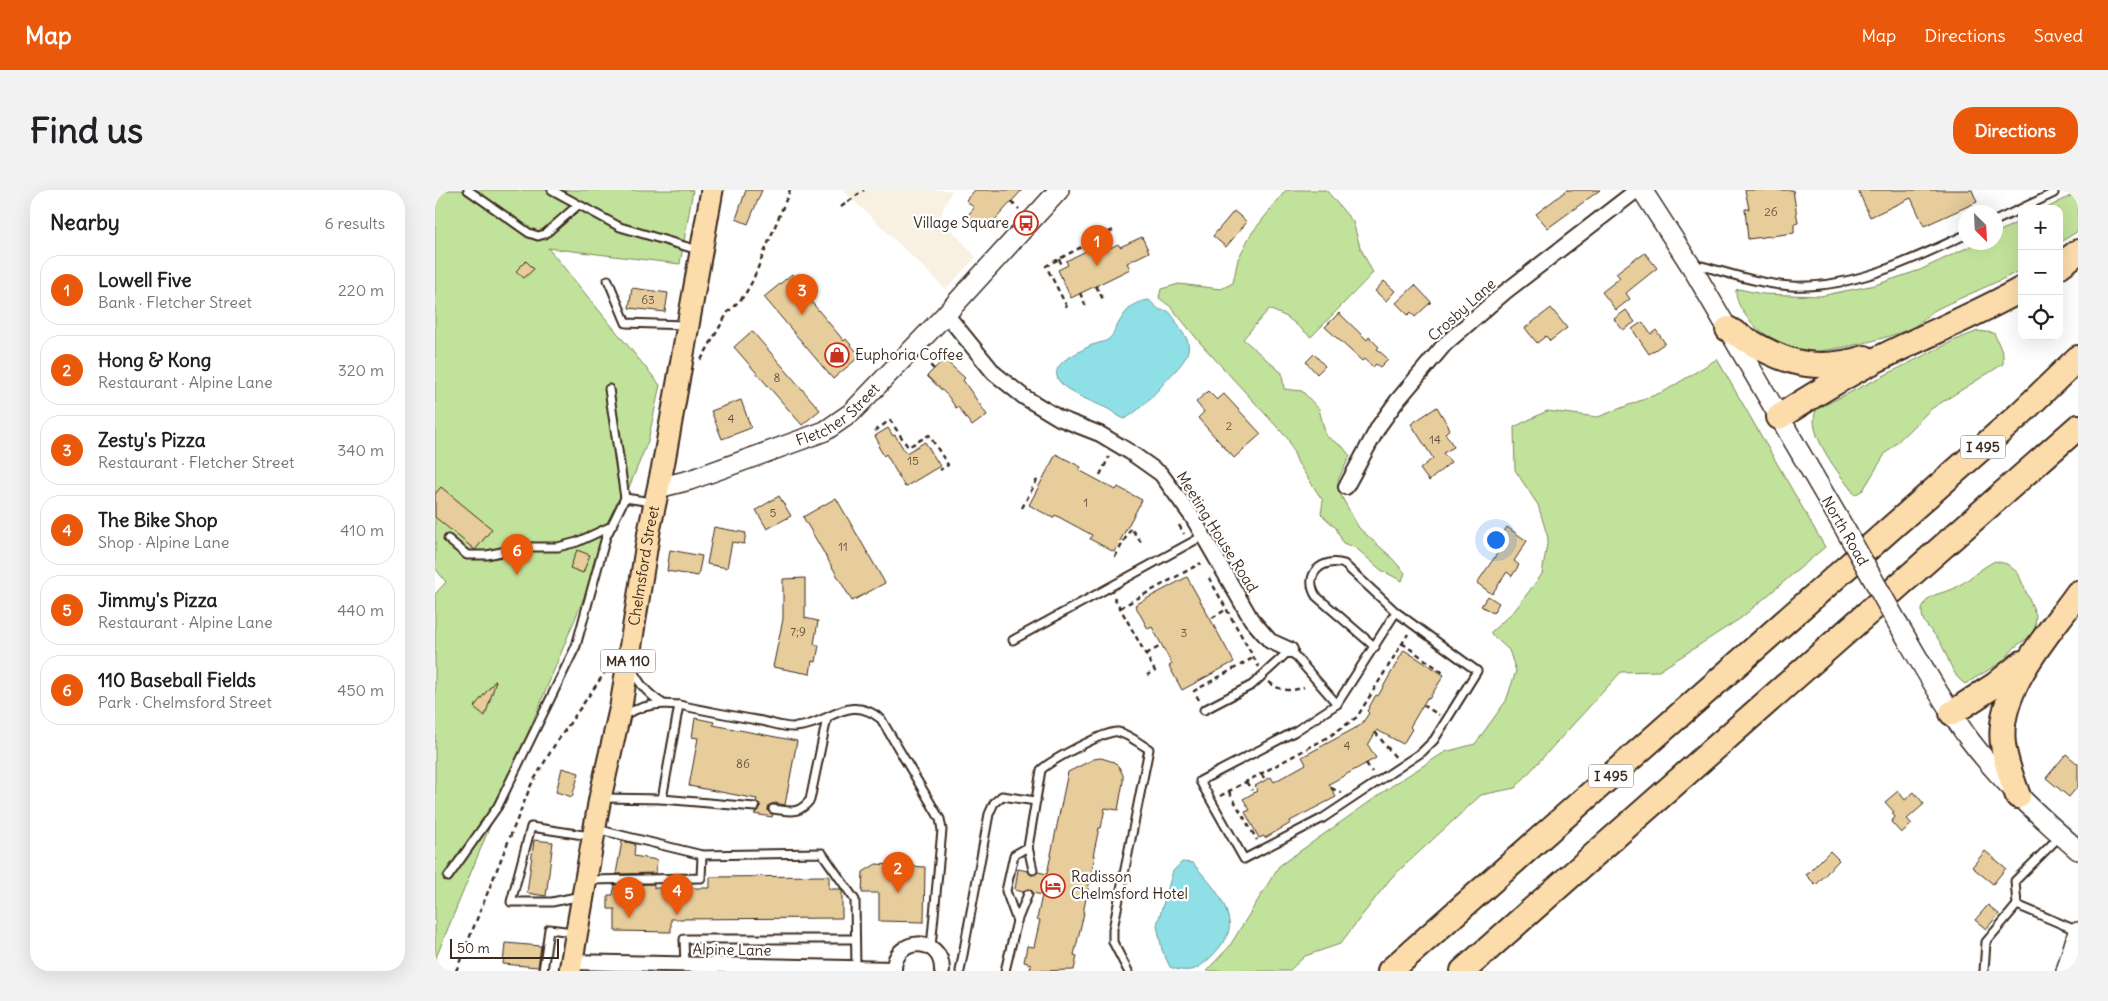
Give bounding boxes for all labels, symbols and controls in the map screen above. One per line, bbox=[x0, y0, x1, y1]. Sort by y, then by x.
text: Map bbox=[25, 20, 72, 50]
text: Map bbox=[1861, 24, 1896, 47]
text: Directions bbox=[1924, 24, 2006, 47]
text: Saved bbox=[2034, 24, 2083, 47]
button: Directions bbox=[1953, 107, 2078, 154]
text: Find us bbox=[30, 108, 143, 152]
house number: 26 bbox=[1764, 204, 1778, 219]
north arrow bbox=[1958, 205, 2003, 250]
map controls bbox=[2018, 205, 2063, 340]
button: + bbox=[2018, 205, 2063, 250]
text: Nearby bbox=[50, 209, 120, 236]
bus stop icon: Village Square bbox=[1013, 210, 1039, 236]
text: 6 results bbox=[324, 213, 385, 233]
place label: Village Square bbox=[913, 213, 1009, 232]
pin: 1 bbox=[1081, 225, 1113, 266]
button: − bbox=[2018, 250, 2063, 295]
text: Lowell Five bbox=[98, 268, 191, 292]
pin: 3 bbox=[786, 274, 818, 315]
street label: Crosby Lane bbox=[1424, 274, 1500, 345]
text: 1 bbox=[64, 280, 70, 300]
text: 220 m bbox=[338, 280, 384, 300]
text: Bank · Fletcher Street bbox=[98, 292, 252, 312]
house number: 63 bbox=[641, 292, 655, 307]
button: locate bbox=[2018, 295, 2063, 340]
shop icon: Euphoria Coffee bbox=[824, 342, 850, 368]
place label: Euphoria Coffee bbox=[855, 345, 963, 364]
text: Hong & Kong bbox=[98, 348, 211, 372]
text: 2 bbox=[63, 360, 71, 380]
text: 320 m bbox=[338, 360, 384, 380]
house number: 8 bbox=[774, 370, 781, 385]
text: Restaurant · Alpine Lane bbox=[98, 372, 273, 392]
street label: Fletcher Street bbox=[793, 379, 883, 450]
house number: 4 bbox=[728, 411, 735, 426]
house number: 2 bbox=[1226, 418, 1233, 433]
text: Zesty's Pizza bbox=[98, 428, 206, 452]
house number: 14 bbox=[1429, 432, 1441, 447]
road number: I 495 bbox=[1961, 436, 2005, 458]
text: 3 bbox=[62, 440, 72, 460]
text: 340 m bbox=[337, 440, 384, 460]
text: Restaurant · Fletcher Street bbox=[98, 452, 294, 472]
house number: 15 bbox=[907, 453, 919, 468]
street label: Meeting House Road bbox=[1173, 468, 1262, 596]
street label: North Road bbox=[1818, 493, 1873, 569]
house number: 1 bbox=[1084, 495, 1088, 510]
street label: Chelmsford Street bbox=[624, 504, 663, 627]
house number: 5 bbox=[770, 505, 777, 520]
text: The Bike Shop bbox=[98, 508, 218, 532]
text: 4 bbox=[62, 520, 72, 540]
text: 410 m bbox=[340, 520, 384, 540]
your location bbox=[1483, 527, 1509, 553]
text: Shop · Alpine Lane bbox=[98, 532, 229, 552]
pin: 6 bbox=[501, 534, 533, 575]
house number: 11 bbox=[838, 539, 848, 554]
text: Jimmy's Pizza bbox=[98, 588, 217, 612]
text: 5 bbox=[62, 600, 72, 620]
text: 440 m bbox=[337, 600, 384, 620]
text: Restaurant · Alpine Lane bbox=[98, 612, 273, 632]
house number: 7;9 bbox=[790, 624, 806, 639]
house number: 3 bbox=[1181, 625, 1188, 640]
road number: MA 110 bbox=[601, 650, 655, 672]
text: 110 Baseball Fields bbox=[98, 668, 256, 692]
text: 6 bbox=[62, 680, 72, 700]
text: 450 m bbox=[337, 680, 384, 700]
text: Park · Chelmsford Street bbox=[98, 692, 272, 712]
house number: 4 bbox=[1344, 738, 1351, 753]
house number: 86 bbox=[736, 756, 750, 771]
road number: I 495 bbox=[1589, 764, 1633, 788]
pin: 2 bbox=[882, 852, 914, 893]
place label: Radisson Chelmsford Hotel bbox=[1071, 867, 1188, 903]
hotel icon: Radisson Chelmsford Hotel bbox=[1040, 873, 1066, 899]
pin: 4 bbox=[661, 874, 693, 915]
pin: 5 bbox=[613, 877, 645, 918]
scale bar bbox=[450, 936, 559, 959]
text: 50 m bbox=[457, 939, 490, 957]
street label: Alpine Lane bbox=[693, 939, 771, 960]

